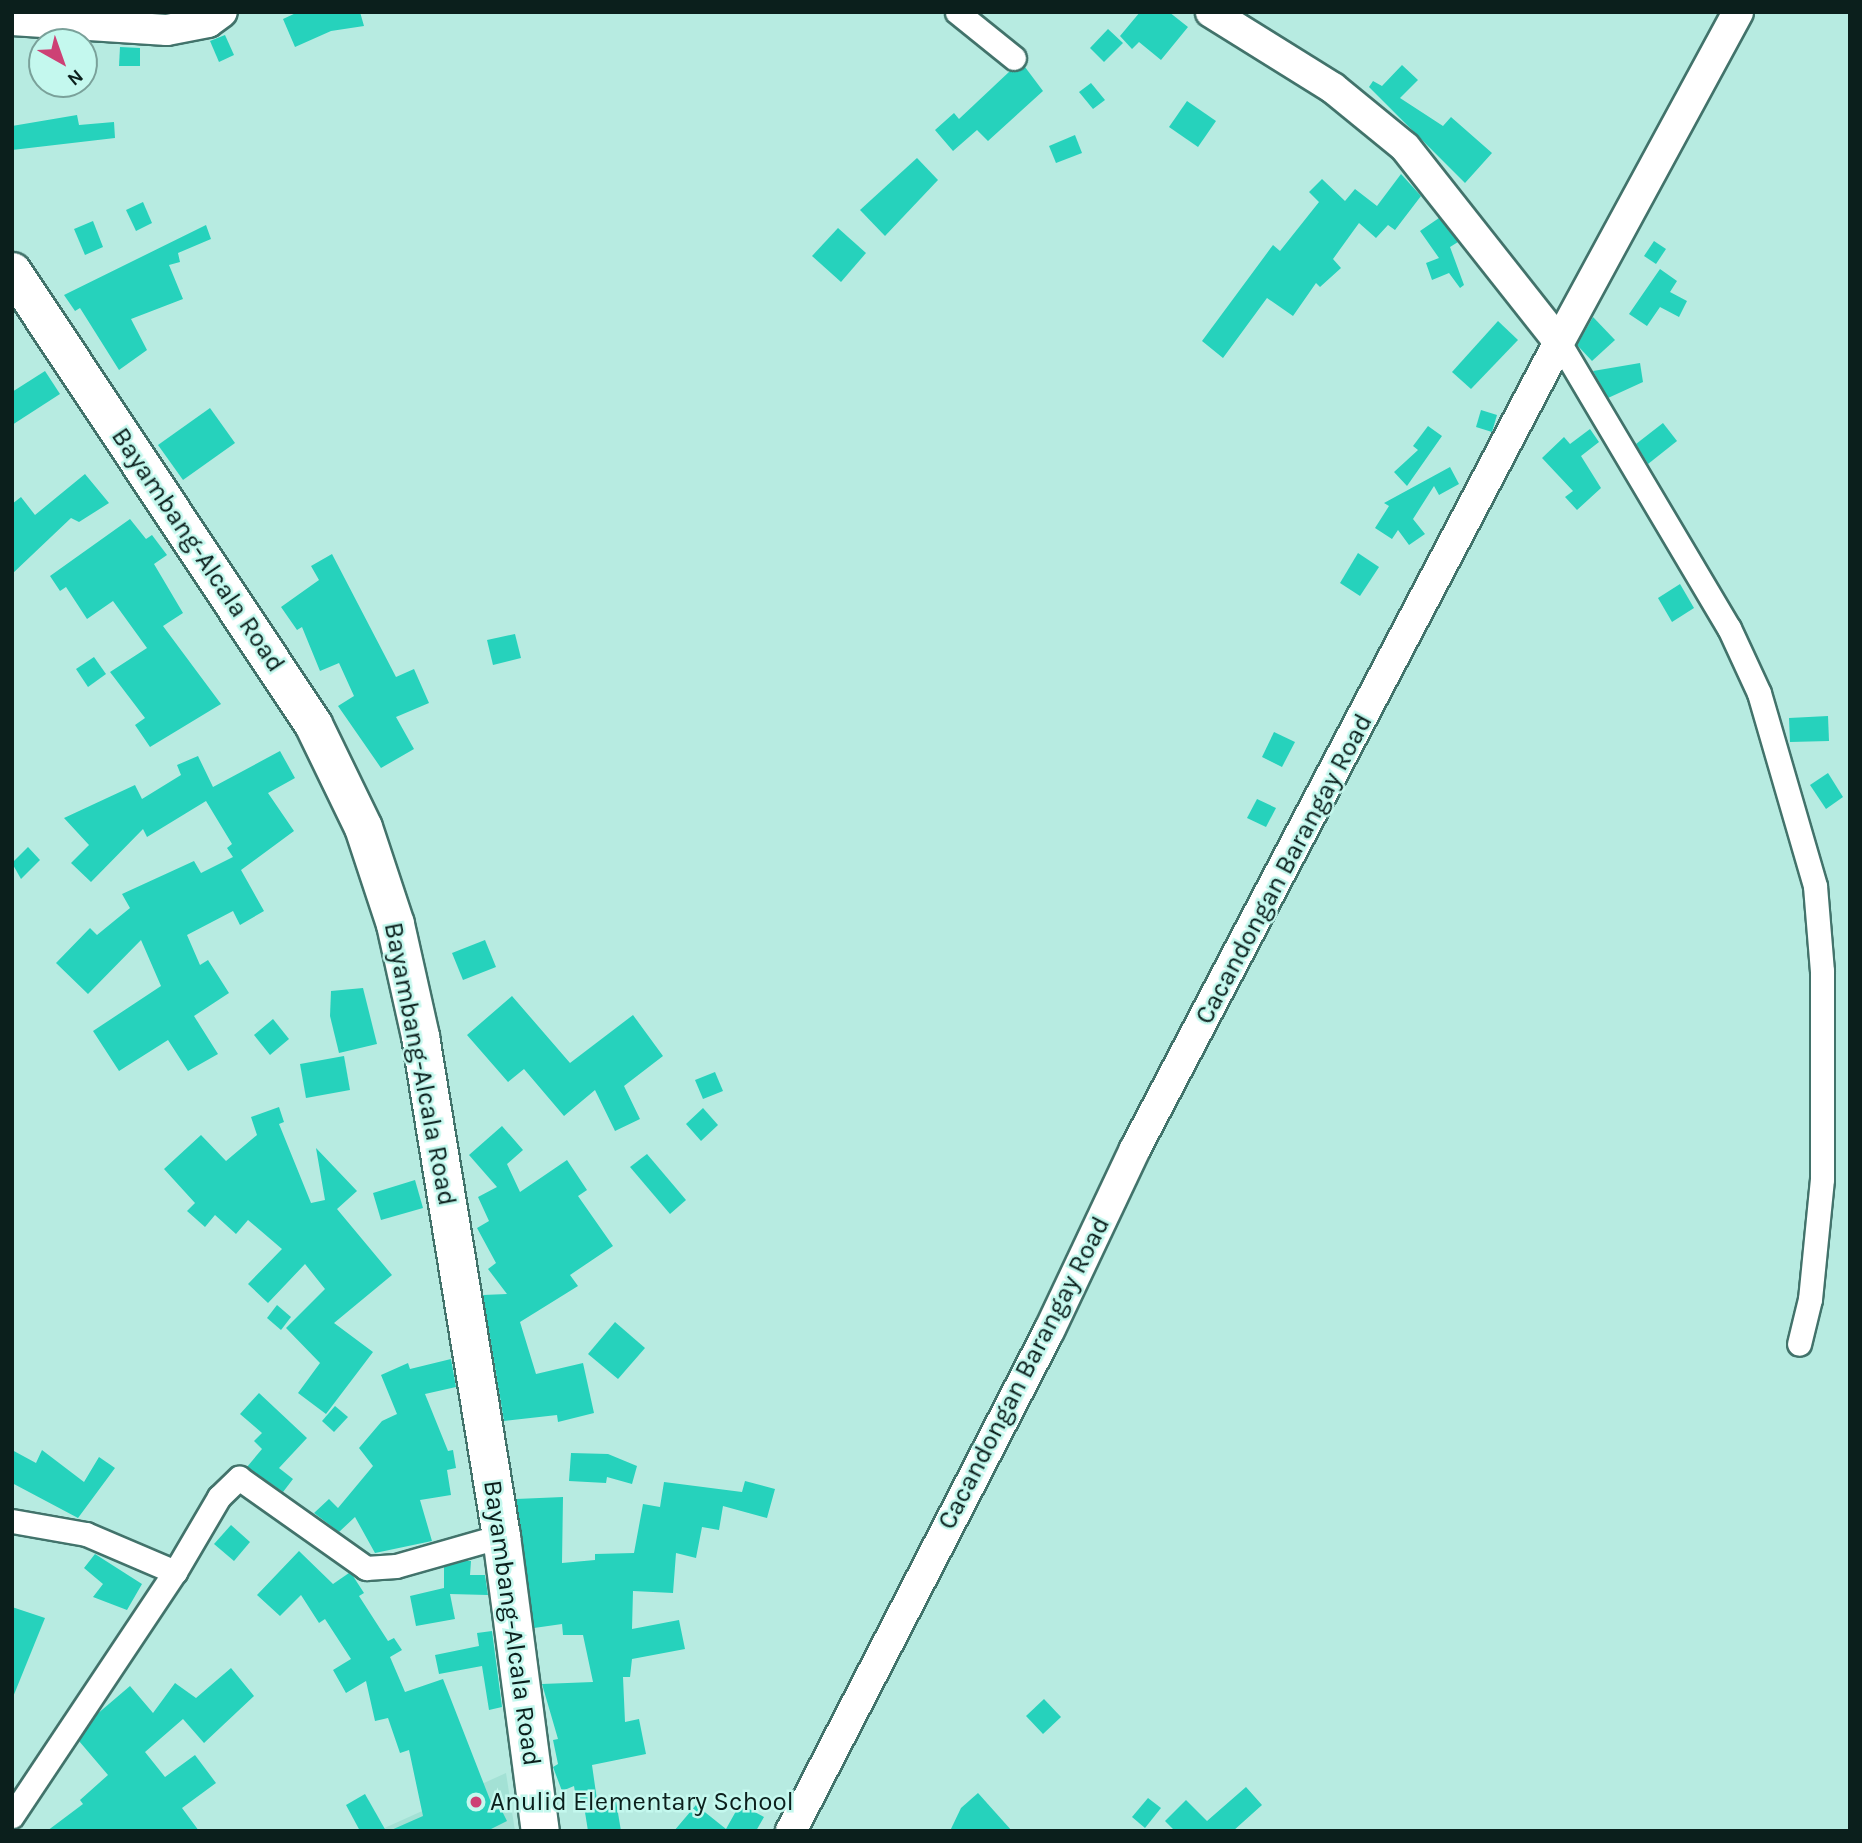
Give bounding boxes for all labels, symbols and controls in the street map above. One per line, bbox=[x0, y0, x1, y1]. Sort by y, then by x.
north arrow bbox=[28, 28, 98, 98]
text: N bbox=[63, 65, 88, 90]
street label: Bayambang-Alcala Road bbox=[105, 422, 291, 678]
street label: Cacandongan Barangay Road bbox=[1189, 709, 1379, 1029]
street label: Bayambang-Alcala Road bbox=[377, 920, 463, 1208]
street label: Cacandongan Barangay Road bbox=[931, 1211, 1117, 1535]
street label: Bayambang-Alcala Road bbox=[477, 1478, 547, 1768]
place label: Anulid Elementary School bbox=[490, 1786, 794, 1818]
marker: Anulid Elementary School bbox=[468, 1794, 484, 1810]

